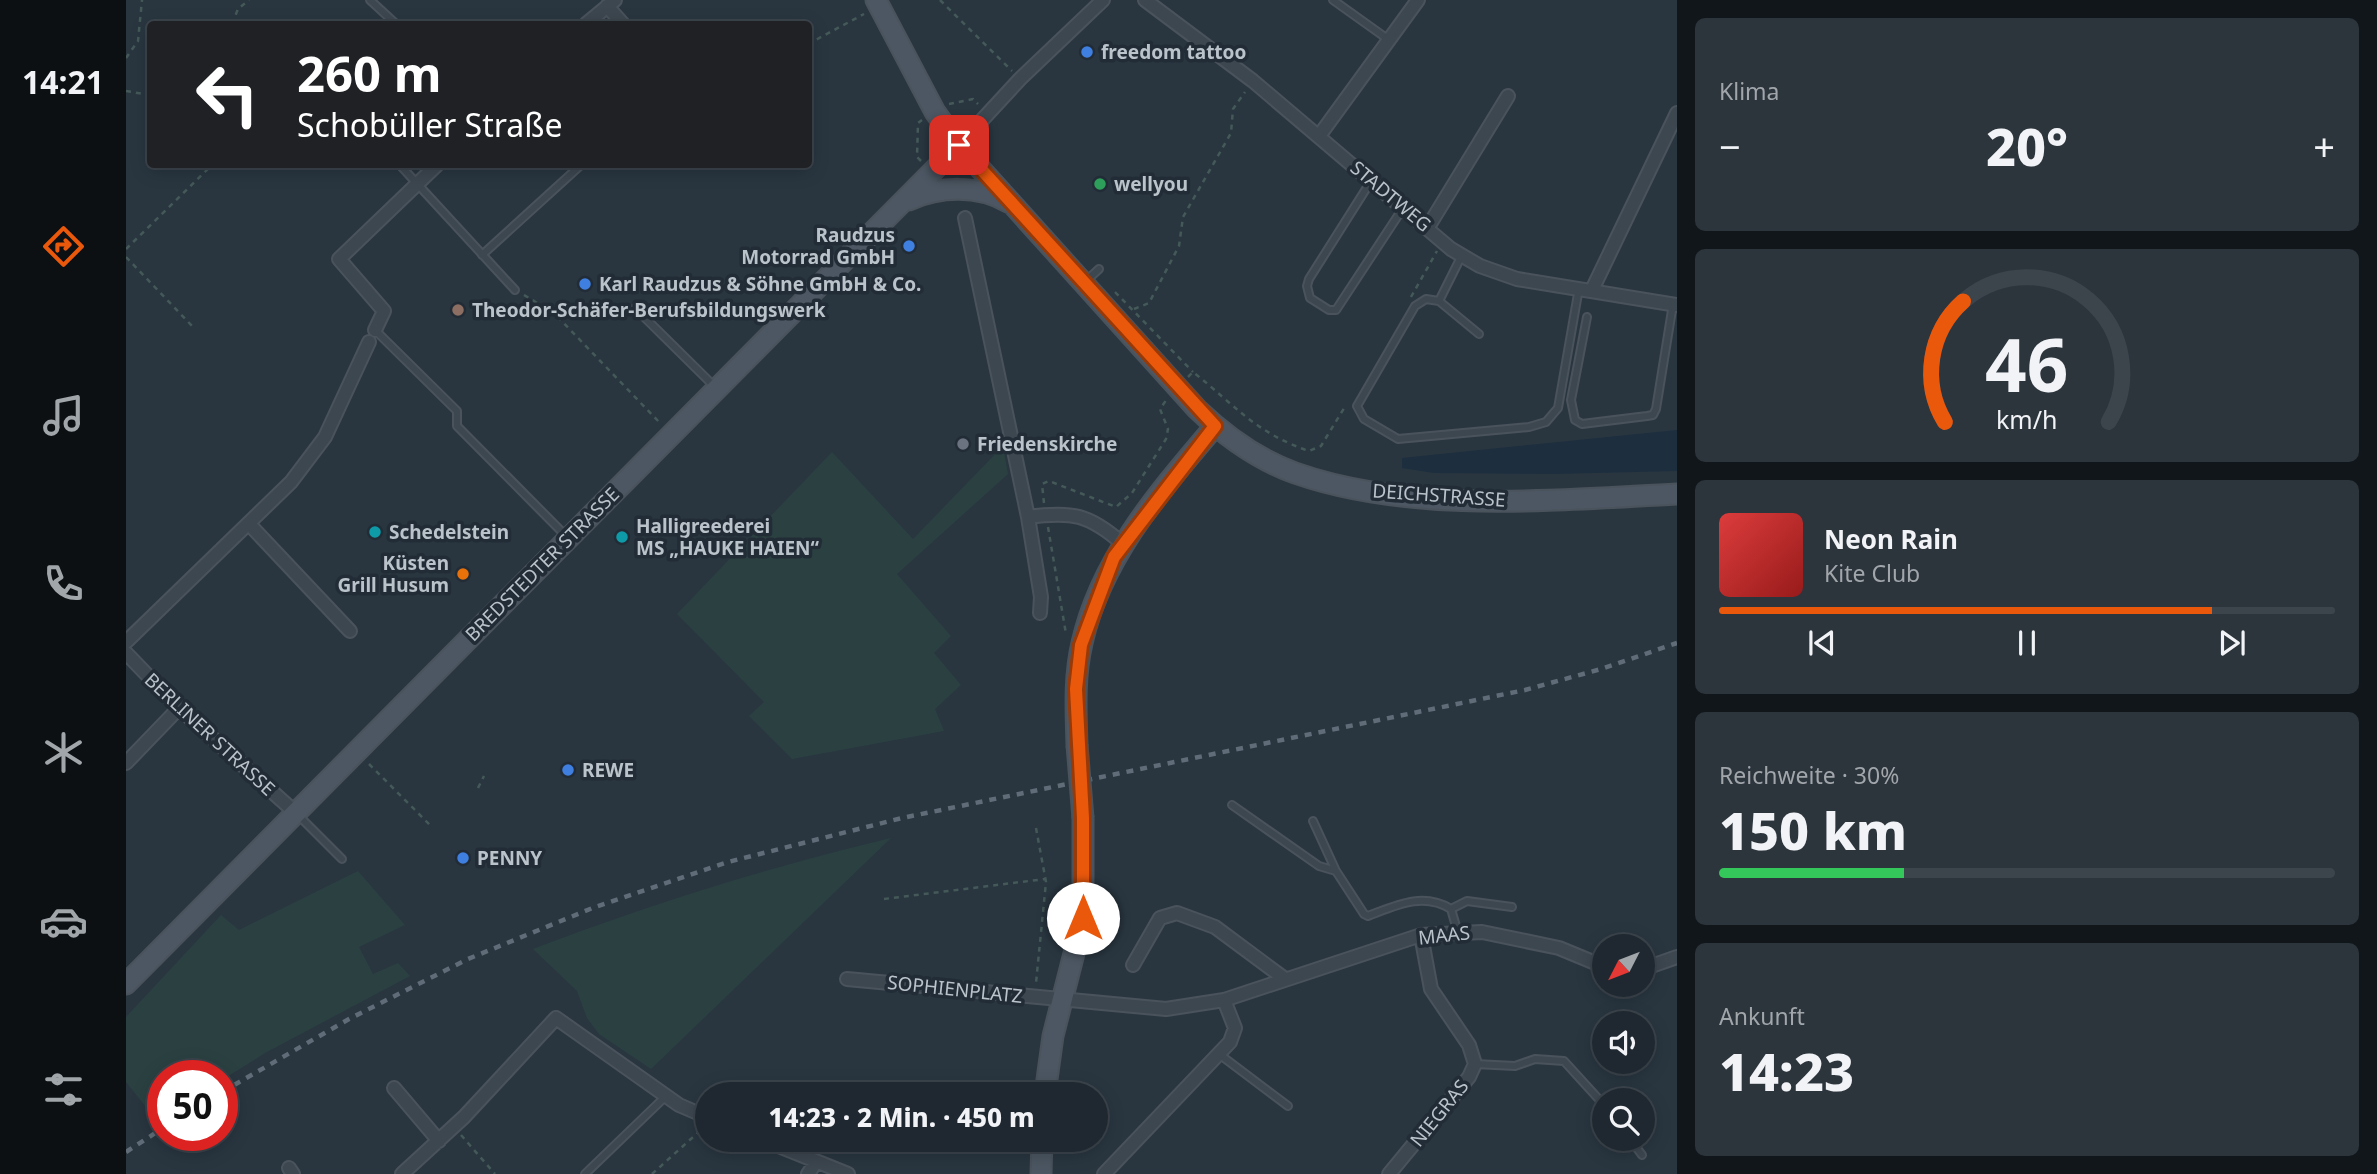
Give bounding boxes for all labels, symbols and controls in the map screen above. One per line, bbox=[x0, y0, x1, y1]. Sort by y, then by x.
place label: freedom tattoo bbox=[1101, 39, 1246, 65]
text: 260 m bbox=[297, 40, 442, 106]
marker: freedom tattoo bbox=[1079, 44, 1095, 60]
icon: left bbox=[182, 49, 273, 140]
text: 14:21 bbox=[22, 60, 104, 103]
text: Klima bbox=[1719, 75, 1780, 107]
text: Schobüller Straße bbox=[297, 103, 563, 146]
text: 20° bbox=[1986, 110, 2068, 181]
pin bbox=[929, 115, 989, 175]
text: − bbox=[1719, 120, 1741, 172]
text: + bbox=[2313, 120, 2335, 172]
icon: arrive bbox=[940, 126, 978, 164]
street label: STADTWEG bbox=[1345, 155, 1437, 237]
place label: wellyou bbox=[1114, 171, 1188, 197]
marker: wellyou bbox=[1092, 176, 1108, 192]
icon: directions bbox=[39, 222, 88, 271]
place label: Raudzus Motorrad GmbH bbox=[741, 222, 895, 270]
marker: Raudzus Motorrad GmbH bbox=[901, 238, 917, 254]
place label: Karl Raudzus & Söhne GmbH & Co. bbox=[599, 271, 921, 297]
marker: Karl Raudzus & Söhne GmbH & Co. bbox=[577, 276, 593, 292]
place label: Theodor-Schäfer-Berufsbildungswerk bbox=[472, 297, 826, 323]
marker: Theodor-Schäfer-Berufsbildungswerk bbox=[450, 302, 466, 318]
text: 46 bbox=[1985, 314, 2069, 413]
icon: music bbox=[39, 391, 88, 440]
text: km/h bbox=[1996, 402, 2058, 436]
place label: Friedenskirche bbox=[977, 431, 1117, 457]
marker: Friedenskirche bbox=[955, 436, 971, 452]
street label: DEICHSTRASSE bbox=[1372, 477, 1506, 513]
street label: BREDSTEDTER STRASSE bbox=[459, 481, 625, 647]
place label: Halligreederei MS „HAUKE HAIEN“ bbox=[636, 513, 819, 561]
place label: Schedelstein bbox=[389, 519, 509, 545]
text: Neon Rain bbox=[1824, 521, 1958, 557]
marker: Schedelstein bbox=[367, 524, 383, 540]
marker: Halligreederei MS „HAUKE HAIEN“ bbox=[614, 529, 630, 545]
place label: Küsten Grill Husum bbox=[338, 550, 449, 598]
text: Kite Club bbox=[1824, 557, 1920, 589]
icon: phone bbox=[39, 559, 88, 608]
marker: Küsten Grill Husum bbox=[455, 566, 471, 582]
icon: previous bbox=[1803, 624, 1841, 662]
icon: pause bbox=[2008, 624, 2046, 662]
icon: next bbox=[2213, 624, 2251, 662]
street label: BERLINER STRASSE bbox=[139, 667, 281, 801]
icon: climate bbox=[39, 728, 88, 777]
place label: REWE bbox=[582, 757, 634, 783]
text: Reichweite · 30% bbox=[1719, 759, 1899, 791]
marker: REWE bbox=[560, 762, 576, 778]
text: 150 km bbox=[1719, 794, 1907, 865]
place label: PENNY bbox=[477, 845, 542, 871]
marker: PENNY bbox=[455, 850, 471, 866]
position arrow bbox=[1046, 881, 1120, 955]
icon: car bbox=[39, 897, 88, 946]
street label: MAAS bbox=[1417, 919, 1471, 951]
north arrow bbox=[1592, 934, 1656, 998]
map controls bbox=[1592, 934, 1655, 1151]
street label: SOPHIENPLATZ bbox=[886, 969, 1024, 1009]
text: Ankunft bbox=[1719, 1000, 1805, 1032]
button: sound bbox=[1592, 1011, 1655, 1074]
text: 14:23 bbox=[1719, 1035, 1854, 1106]
speed limit sign: 50 bbox=[147, 1060, 238, 1151]
icon: filters bbox=[39, 1065, 88, 1114]
street label: NIEGRAS bbox=[1404, 1074, 1474, 1152]
button: search bbox=[1592, 1088, 1655, 1151]
text: 14:23 · 2 Min. · 450 m bbox=[768, 1099, 1035, 1135]

